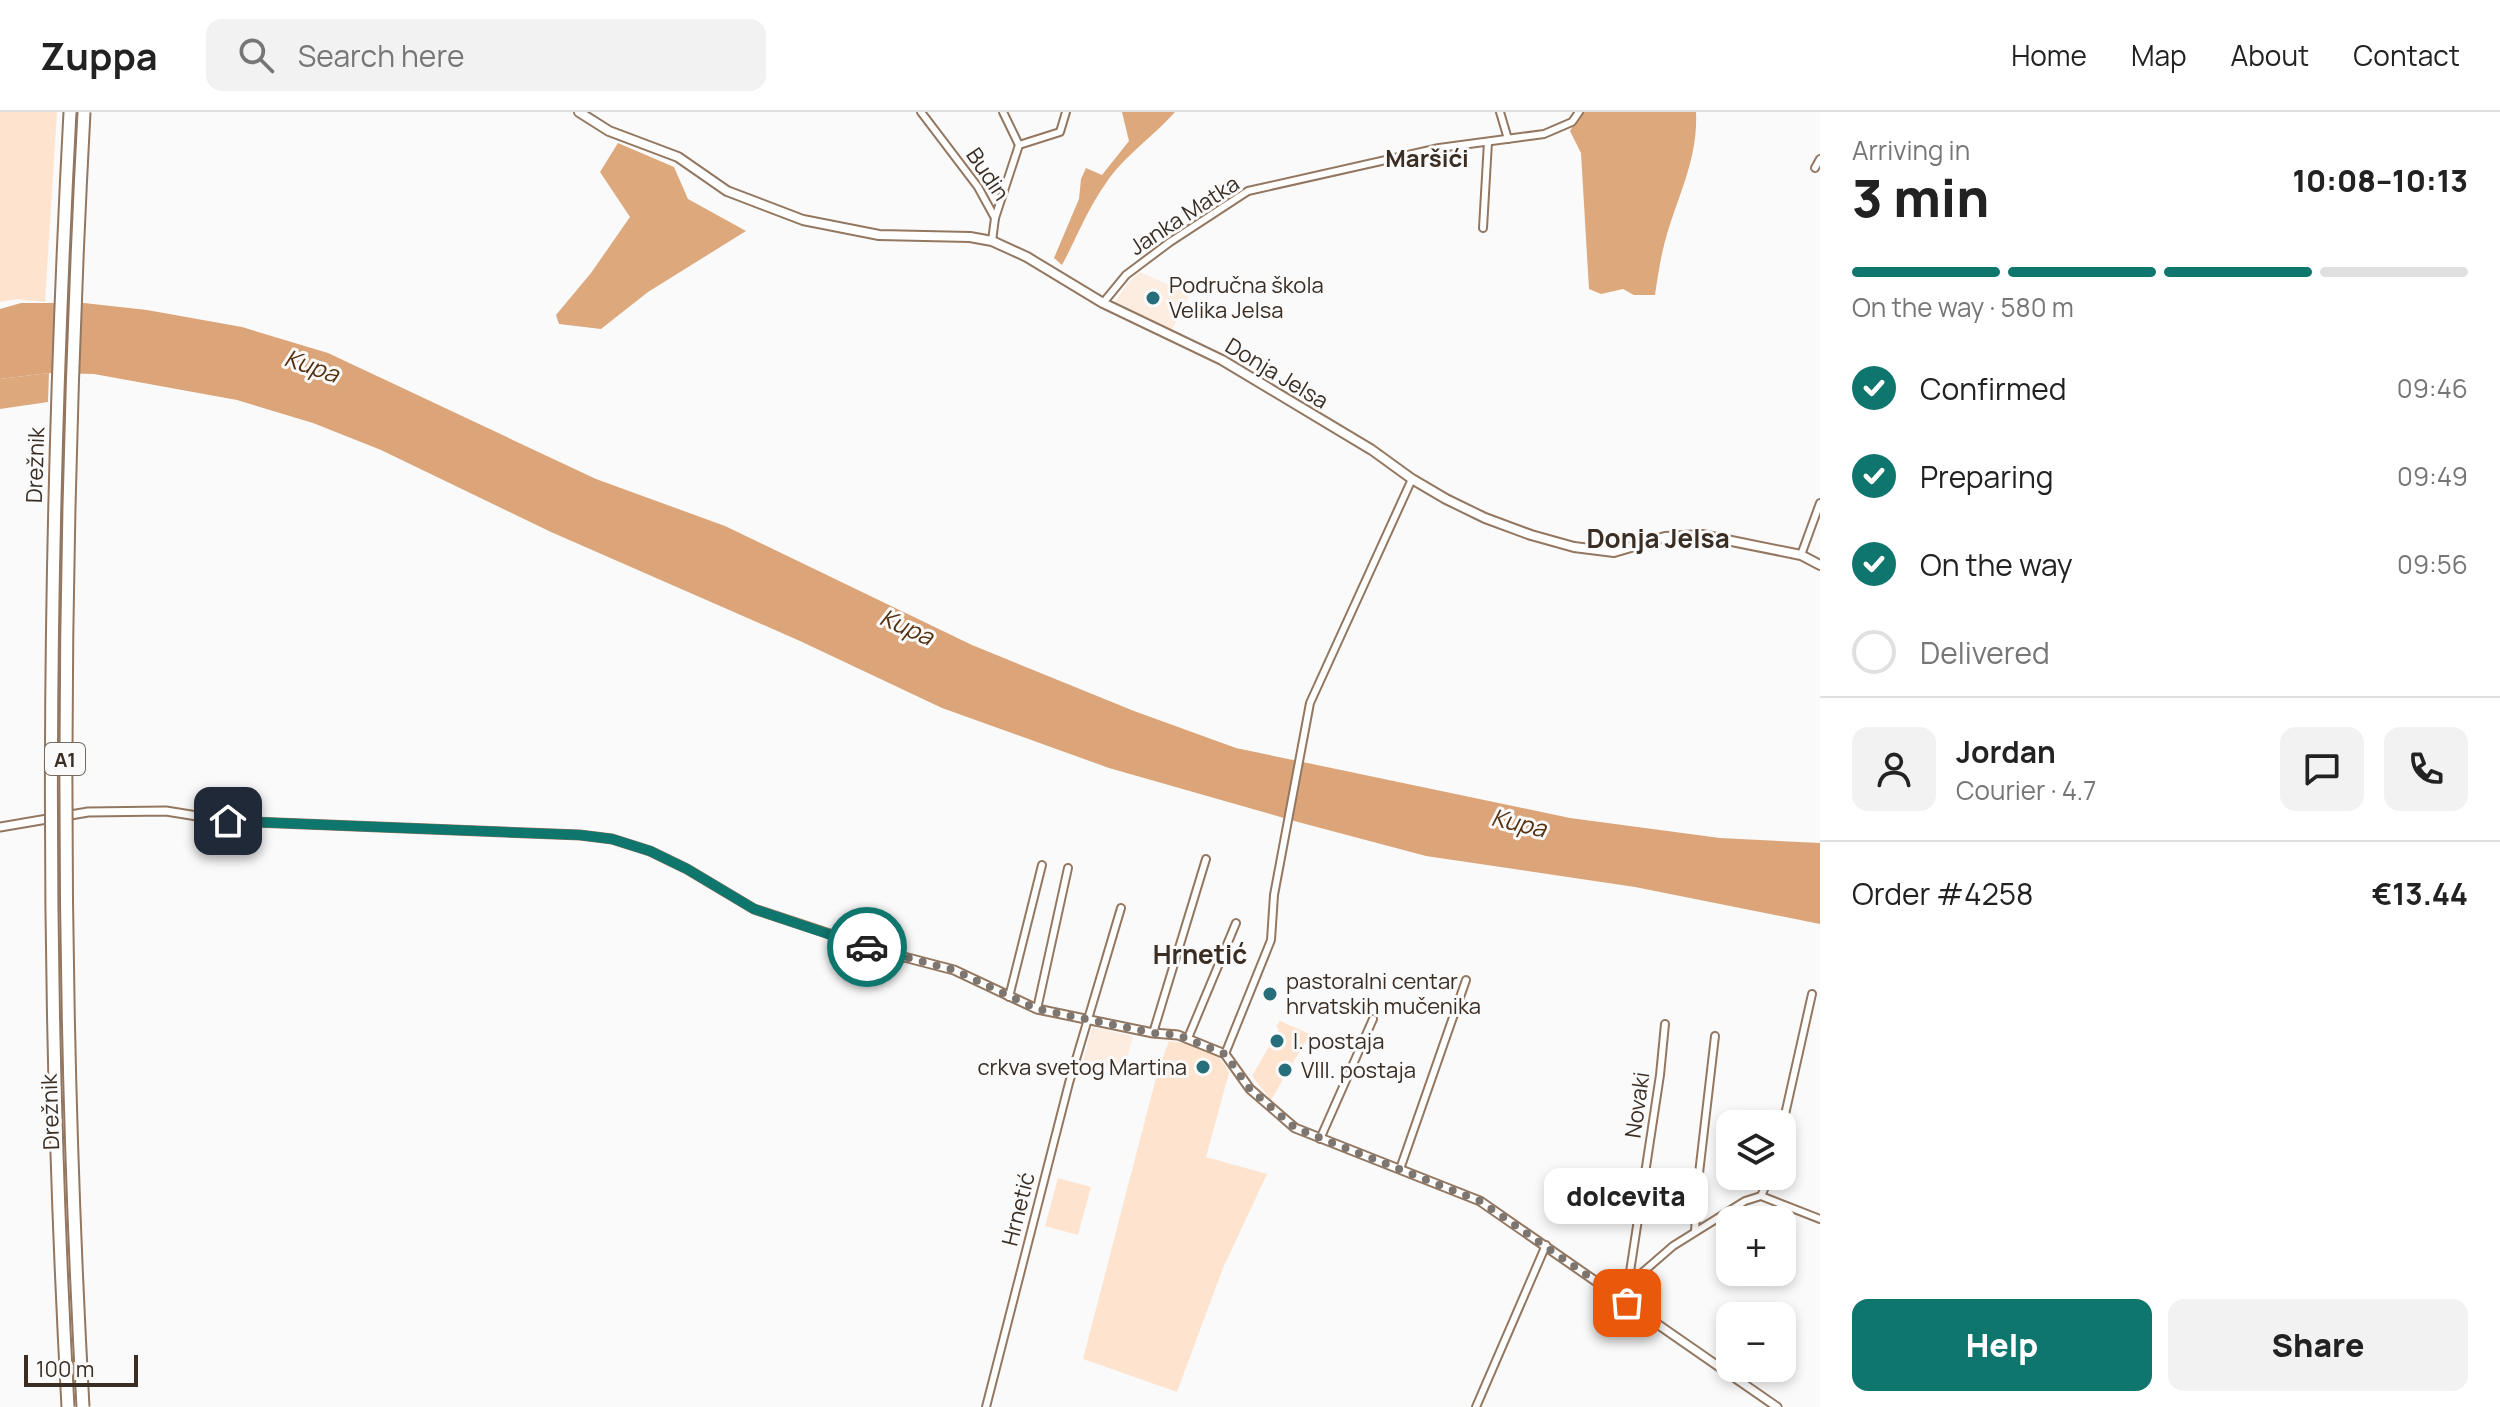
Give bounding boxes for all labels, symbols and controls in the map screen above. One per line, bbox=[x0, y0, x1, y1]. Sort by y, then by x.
search box bbox=[206, 19, 766, 91]
text: Zuppa bbox=[40, 29, 158, 81]
icon: search bbox=[234, 33, 278, 77]
text: Search here bbox=[298, 35, 464, 76]
text: Home bbox=[2011, 36, 2087, 74]
text: Map bbox=[2131, 36, 2187, 74]
text: About bbox=[2231, 36, 2309, 74]
text: Contact bbox=[2353, 36, 2460, 74]
text: Arriving in bbox=[1852, 132, 1970, 168]
district label: Maršići bbox=[1385, 141, 1469, 174]
street label: Budin bbox=[959, 142, 1017, 206]
text: 10:08–10:13 bbox=[2292, 160, 2468, 201]
text: 3 min bbox=[1852, 162, 1989, 233]
street label: Janka Matka bbox=[1123, 168, 1245, 262]
place label: Područna škola Velika Jelsa bbox=[1169, 270, 1324, 325]
marker: Područna škola Velika Jelsa bbox=[1144, 289, 1162, 307]
text: On the way · 580 m bbox=[1852, 289, 2074, 325]
street label: Donja Jelsa bbox=[1220, 331, 1334, 415]
water label: Kupa bbox=[281, 340, 345, 390]
icon: check bbox=[1852, 366, 1896, 410]
text: Confirmed bbox=[1920, 368, 2067, 409]
text: 09:46 bbox=[2397, 370, 2468, 406]
street label: Drežnik bbox=[19, 425, 51, 504]
icon: check bbox=[1852, 454, 1896, 498]
text: Preparing bbox=[1920, 456, 2054, 497]
text: 09:49 bbox=[2397, 458, 2468, 494]
district label: Donja Jelsa bbox=[1586, 520, 1730, 556]
icon: check bbox=[1852, 542, 1896, 586]
text: On the way bbox=[1920, 544, 2073, 585]
text: 09:56 bbox=[2397, 546, 2468, 582]
water label: Kupa bbox=[875, 600, 940, 653]
text: Delivered bbox=[1920, 632, 2050, 673]
button: person bbox=[1852, 727, 1936, 811]
button: chat bbox=[2280, 727, 2364, 811]
button: phone bbox=[2384, 727, 2468, 811]
text: Jordan bbox=[1956, 731, 2056, 772]
road number: A1 bbox=[45, 743, 85, 775]
text: Courier · 4.7 bbox=[1956, 772, 2096, 808]
pin bbox=[194, 787, 262, 855]
icon: home bbox=[206, 799, 250, 843]
water label: Kupa bbox=[1488, 800, 1551, 845]
text: Order #4258 bbox=[1852, 873, 2034, 914]
text: €13.44 bbox=[2372, 873, 2468, 914]
courier bbox=[827, 907, 907, 987]
icon: car bbox=[845, 925, 889, 969]
district label: Hrnetić bbox=[1153, 936, 1247, 972]
place label: pastoralni centar hrvatskih mučenika bbox=[1286, 966, 1481, 1021]
marker: pastoralni centar hrvatskih mučenika bbox=[1261, 985, 1279, 1003]
place label: I. postaja bbox=[1293, 1026, 1384, 1056]
marker: I. postaja bbox=[1268, 1032, 1286, 1050]
place label: crkva svetog Martina bbox=[977, 1052, 1187, 1082]
place label: VIII. postaja bbox=[1301, 1055, 1416, 1085]
marker: crkva svetog Martina bbox=[1194, 1058, 1212, 1076]
marker: VIII. postaja bbox=[1276, 1061, 1294, 1079]
street label: Novaki bbox=[1618, 1070, 1656, 1140]
street label: Drežnik bbox=[34, 1072, 66, 1151]
map controls bbox=[1716, 1110, 1796, 1382]
button: layers bbox=[1716, 1110, 1796, 1190]
callout: dolcevita bbox=[1545, 1167, 1709, 1223]
street label: Hrnetić bbox=[994, 1169, 1042, 1249]
text: dolcevita bbox=[1566, 1178, 1686, 1214]
button: + bbox=[1716, 1206, 1796, 1286]
pin bbox=[1593, 1269, 1661, 1337]
icon: bag bbox=[1605, 1281, 1649, 1325]
button: Help bbox=[1852, 1299, 2152, 1391]
button: Share bbox=[2168, 1299, 2468, 1391]
button: − bbox=[1716, 1302, 1796, 1382]
scale bar bbox=[24, 1351, 138, 1387]
text: 100 m bbox=[36, 1354, 94, 1384]

